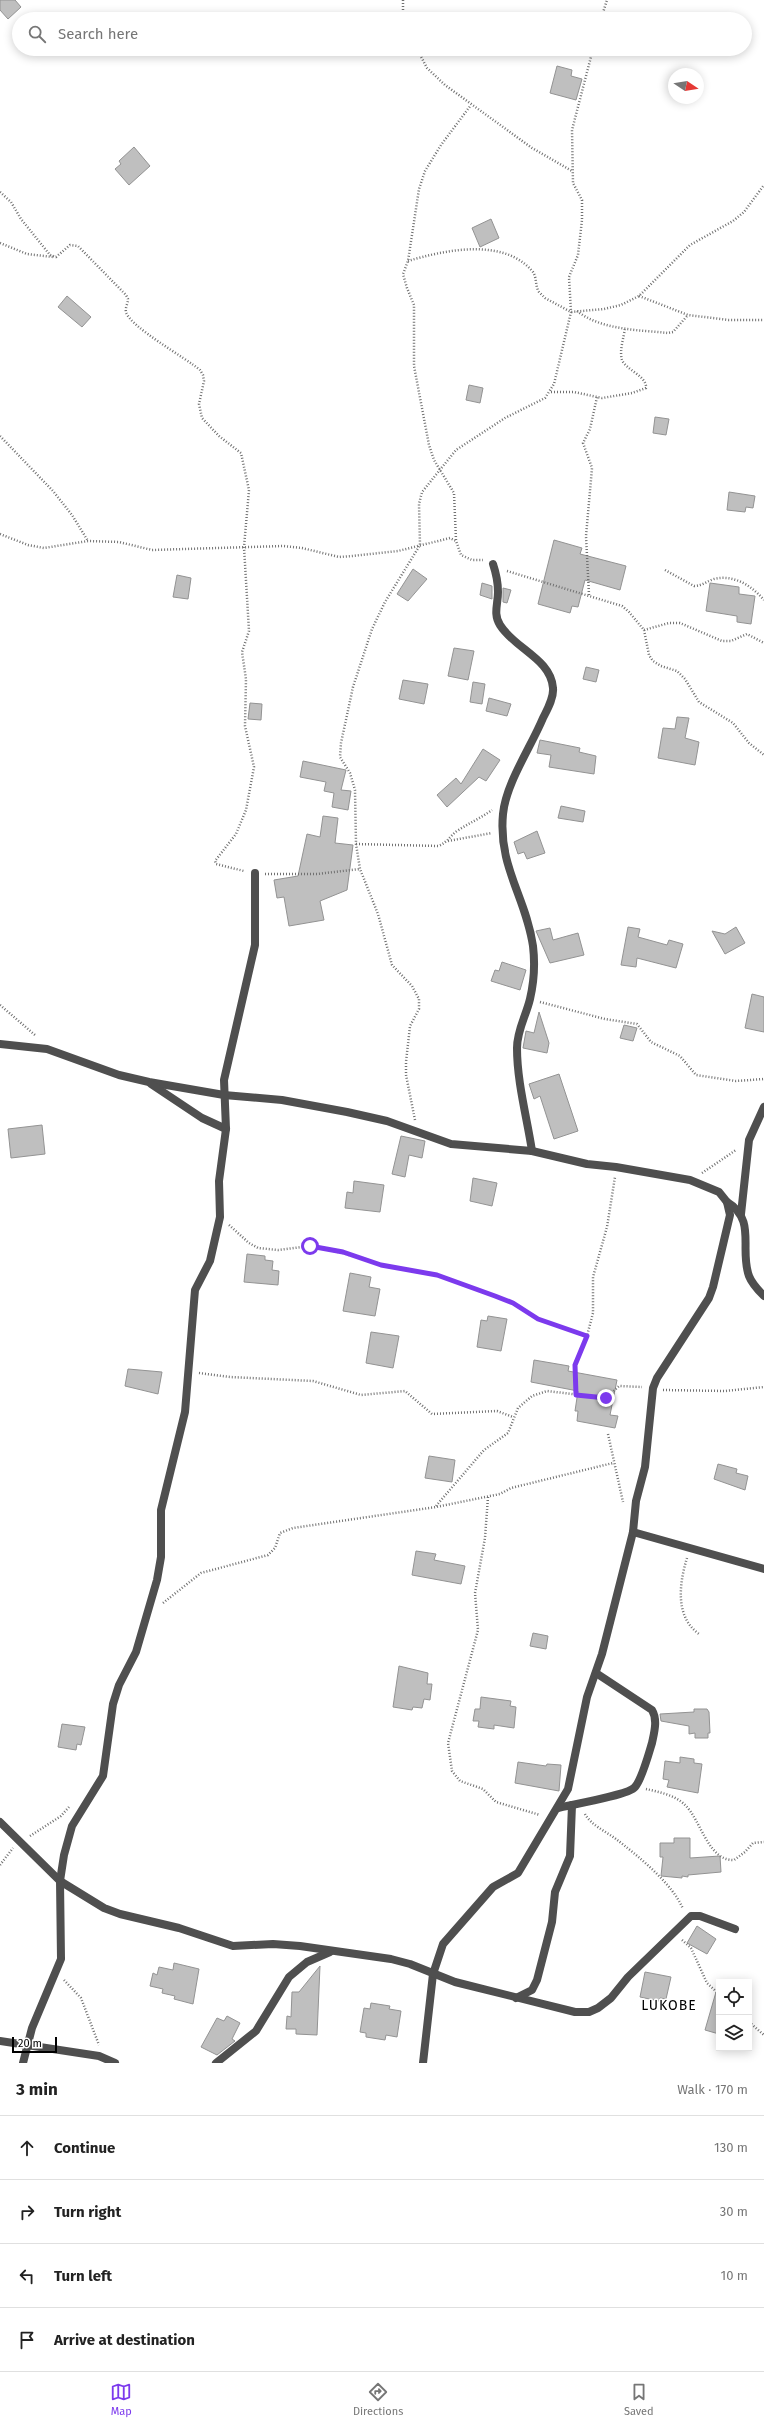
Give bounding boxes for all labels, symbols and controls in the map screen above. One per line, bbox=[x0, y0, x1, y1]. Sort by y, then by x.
search box bbox=[12, 12, 752, 56]
icon: search bbox=[26, 23, 48, 45]
text: Search here bbox=[58, 25, 138, 43]
north arrow bbox=[668, 68, 704, 104]
route start bbox=[301, 1237, 319, 1255]
route end bbox=[597, 1389, 615, 1407]
map controls bbox=[716, 1979, 752, 2051]
button: locate bbox=[716, 1979, 752, 2015]
district label: LUKOBE bbox=[641, 1997, 697, 2014]
button: layers bbox=[716, 2015, 752, 2051]
scale bar bbox=[12, 2035, 57, 2054]
text: 20 m bbox=[18, 2037, 42, 2050]
text: 3 min bbox=[16, 2079, 58, 2100]
text: Walk · 170 m bbox=[677, 2082, 748, 2097]
icon: ahead bbox=[16, 2137, 38, 2159]
text: Continue bbox=[54, 2139, 115, 2157]
text: 130 m bbox=[714, 2140, 748, 2155]
icon: right bbox=[16, 2201, 38, 2223]
text: Turn right bbox=[54, 2203, 121, 2221]
text: 30 m bbox=[720, 2204, 748, 2219]
icon: left bbox=[16, 2265, 38, 2287]
text: Turn left bbox=[54, 2267, 112, 2285]
text: 10 m bbox=[721, 2268, 748, 2283]
icon: arrive bbox=[16, 2329, 38, 2351]
text: Arrive at destination bbox=[54, 2331, 195, 2349]
tab: Map bbox=[110, 2381, 132, 2418]
tab: Directions bbox=[353, 2381, 403, 2418]
tab: Saved bbox=[624, 2381, 654, 2418]

